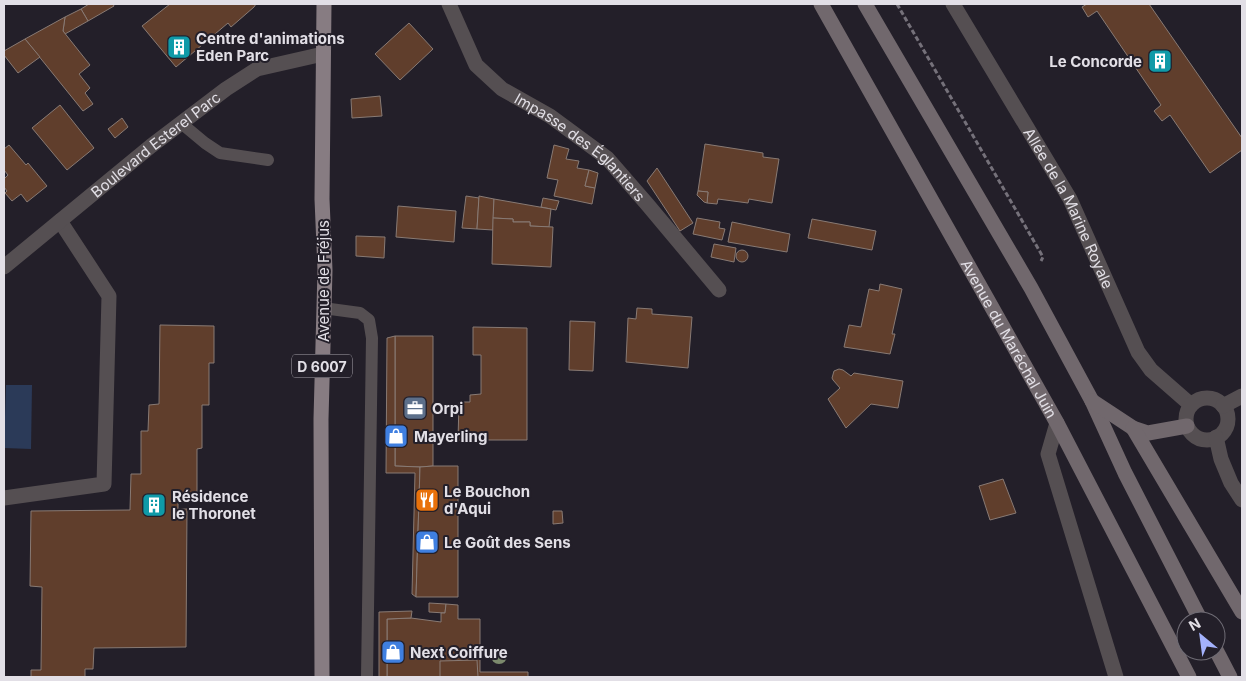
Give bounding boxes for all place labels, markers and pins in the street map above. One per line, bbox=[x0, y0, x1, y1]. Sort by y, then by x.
place label: Centre d'animations Eden Parc bbox=[196, 29, 345, 65]
building icon: Centre d'animations Eden Parc bbox=[166, 34, 192, 60]
building icon: Le Concorde bbox=[1147, 48, 1173, 74]
place label: Le Concorde bbox=[1049, 52, 1142, 71]
office icon: Orpi bbox=[402, 395, 428, 421]
place label: Orpi bbox=[432, 399, 463, 418]
shop icon: Mayerling bbox=[383, 423, 409, 449]
place label: Mayerling bbox=[414, 427, 487, 446]
place label: Le Bouchon d'Aqui bbox=[444, 482, 530, 518]
place label: Résidence le Thoronet bbox=[172, 487, 256, 523]
restaurant icon: Le Bouchon d'Aqui bbox=[414, 487, 440, 513]
building icon: Résidence le Thoronet bbox=[141, 492, 167, 518]
shop icon: Le Goût des Sens bbox=[414, 529, 440, 555]
place label: Le Goût des Sens bbox=[444, 533, 571, 552]
shop icon: Next Coiffure bbox=[380, 639, 406, 665]
place label: Next Coiffure bbox=[410, 643, 508, 662]

